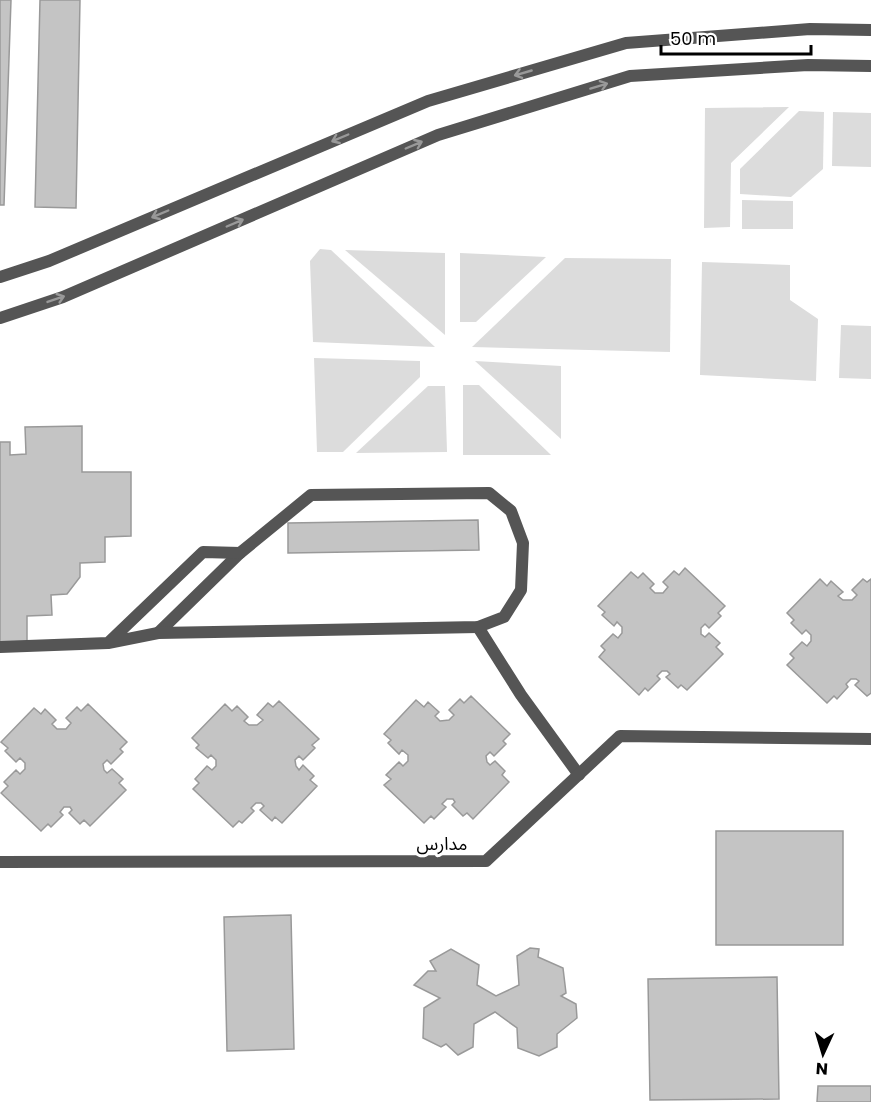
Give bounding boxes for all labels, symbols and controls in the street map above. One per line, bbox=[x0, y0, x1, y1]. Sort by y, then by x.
scale bar bbox=[661, 18, 811, 56]
text: 50 m bbox=[670, 26, 716, 51]
one-way arrow bbox=[514, 68, 533, 79]
one-way arrow bbox=[589, 80, 608, 91]
one-way arrow bbox=[331, 133, 349, 144]
one-way arrow bbox=[404, 139, 422, 150]
one-way arrow bbox=[152, 209, 170, 220]
one-way arrow bbox=[225, 216, 243, 228]
one-way arrow bbox=[46, 293, 64, 304]
street label: مدارس bbox=[416, 831, 468, 856]
north arrow bbox=[793, 1024, 853, 1084]
text: N bbox=[815, 1057, 829, 1080]

